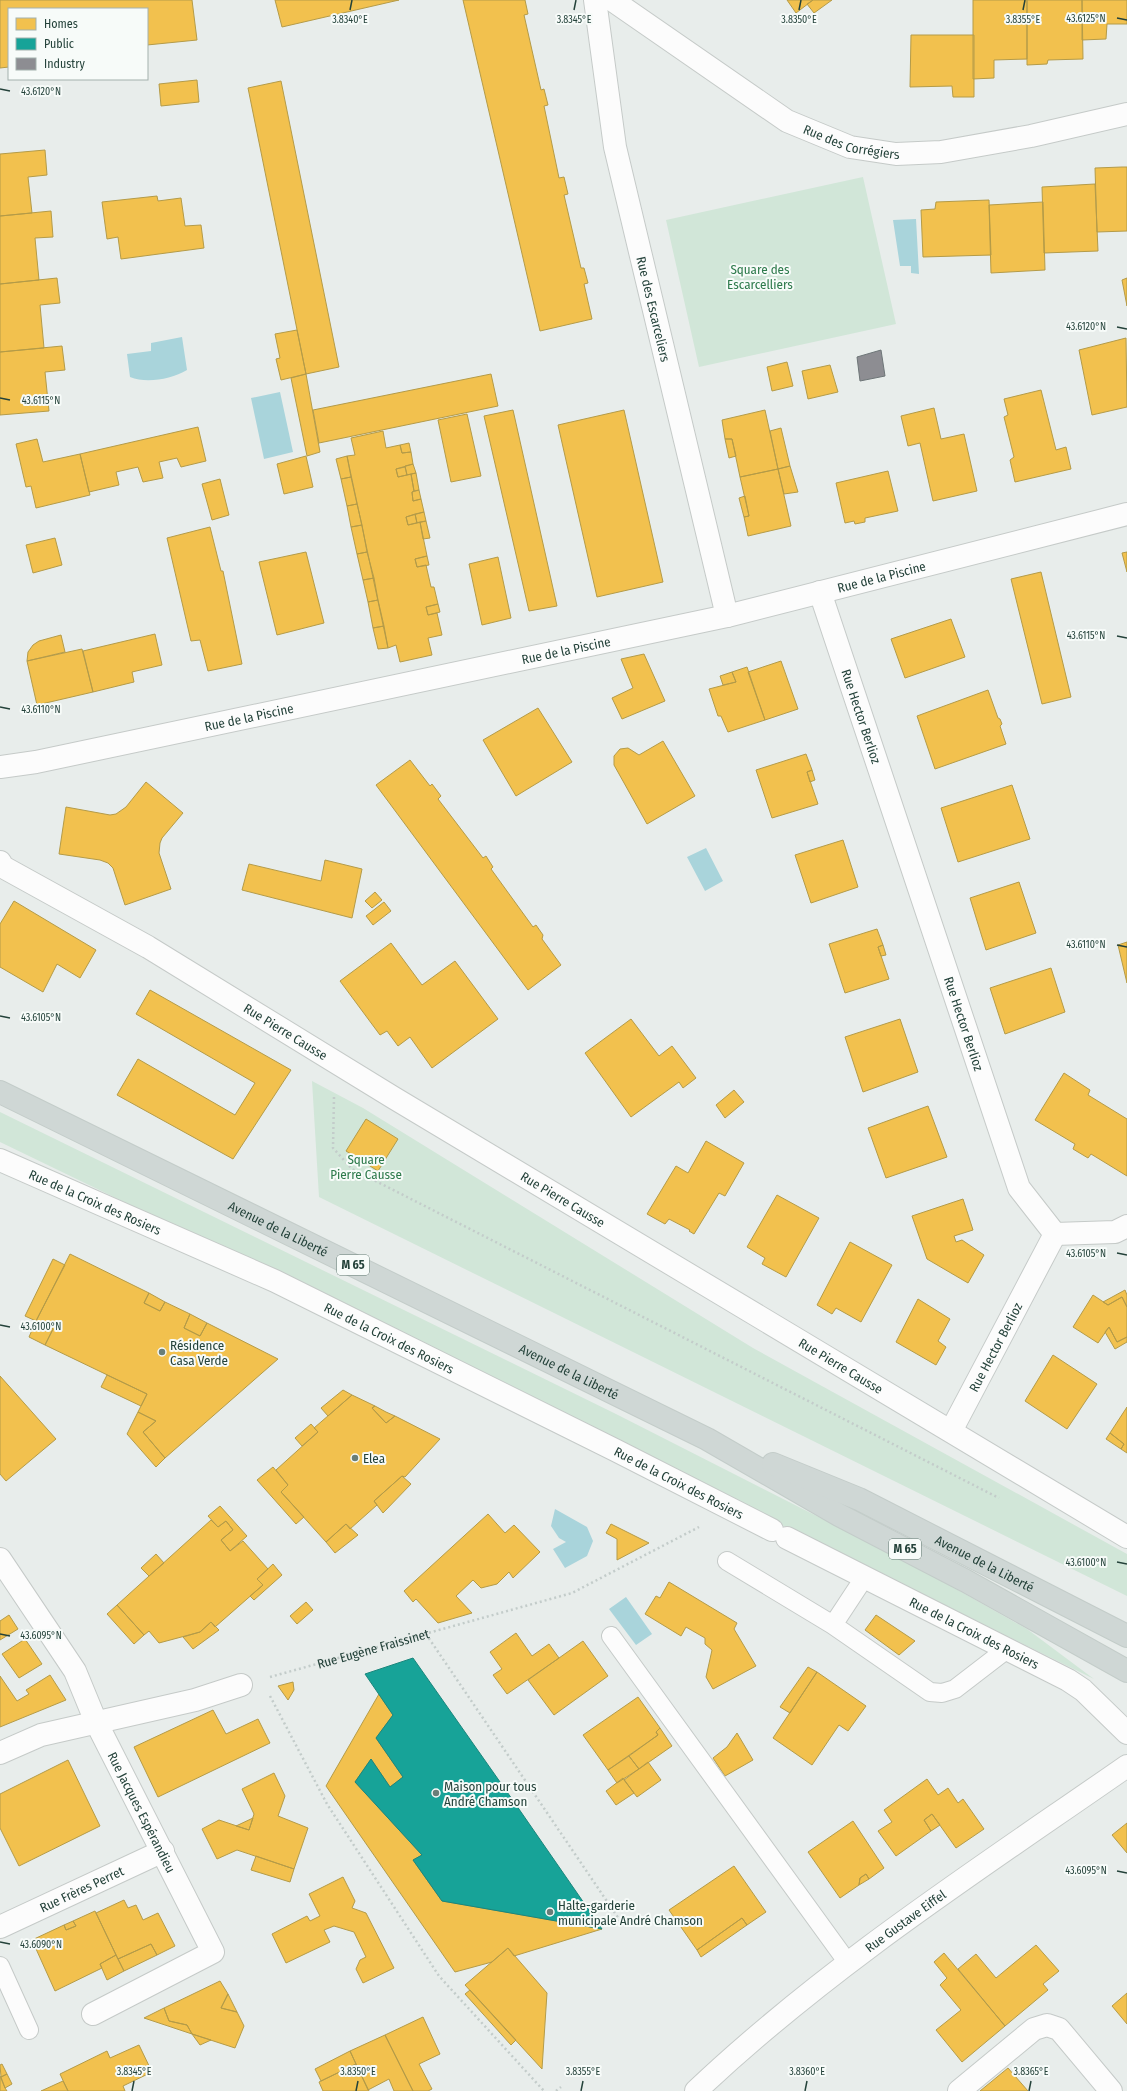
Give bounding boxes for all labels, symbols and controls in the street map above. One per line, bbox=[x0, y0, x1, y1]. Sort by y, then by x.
legend bbox=[8, 8, 148, 80]
text: 43.6125°N bbox=[1066, 13, 1106, 25]
text: 3.8340°E bbox=[332, 14, 368, 26]
text: 3.8345°E bbox=[557, 14, 592, 26]
text: 3.8350°E bbox=[781, 14, 817, 26]
text: 3.8355°E bbox=[1006, 14, 1041, 26]
text: Homes bbox=[44, 17, 78, 31]
text: Public bbox=[44, 37, 74, 51]
text: Industry bbox=[44, 57, 85, 71]
text: 43.6120°N bbox=[21, 86, 61, 98]
street label: Rue des Corrégiers bbox=[801, 122, 900, 162]
street label: Rue des Escarceliers bbox=[633, 255, 673, 364]
park label: Square des Escarcelliers bbox=[727, 262, 793, 292]
text: 43.6120°N bbox=[1066, 321, 1106, 333]
text: 43.6115°N bbox=[22, 395, 60, 407]
street label: Rue de la Piscine bbox=[836, 559, 927, 596]
text: 43.6115°N bbox=[1067, 630, 1105, 642]
street label: Rue de la Piscine bbox=[520, 634, 612, 667]
street label: Rue Hector Berlioz bbox=[838, 667, 884, 766]
street label: Rue de la Piscine bbox=[203, 701, 295, 734]
text: 43.6110°N bbox=[21, 704, 61, 716]
text: 43.6110°N bbox=[1066, 939, 1106, 951]
street label: Rue Hector Berlioz bbox=[941, 975, 986, 1073]
street label: Rue Pierre Causse bbox=[241, 1001, 330, 1063]
text: 43.6105°N bbox=[21, 1012, 61, 1024]
park label: Square Pierre Causse bbox=[330, 1152, 402, 1182]
street label: Rue de la Croix des Rosiers bbox=[26, 1167, 164, 1238]
street label: Rue Pierre Causse bbox=[518, 1169, 607, 1231]
street label: Avenue de la Liberté bbox=[226, 1198, 330, 1260]
text: 43.6105°N bbox=[1066, 1248, 1106, 1260]
road number: M 65 bbox=[337, 1255, 369, 1275]
street label: Rue de la Croix des Rosiers bbox=[322, 1300, 457, 1377]
street label: Rue Hector Berlioz bbox=[966, 1300, 1025, 1394]
text: 43.6100°N bbox=[21, 1321, 61, 1333]
street label: Rue Pierre Causse bbox=[796, 1335, 885, 1397]
place label: Résidence Casa Verde bbox=[170, 1338, 228, 1368]
street label: Avenue de la Liberté bbox=[517, 1341, 621, 1403]
marker: Résidence Casa Verde bbox=[157, 1347, 167, 1357]
street label: Rue de la Croix des Rosiers bbox=[612, 1444, 746, 1522]
place label: Elea bbox=[363, 1451, 385, 1466]
marker: Elea bbox=[350, 1453, 360, 1463]
street label: Avenue de la Liberté bbox=[933, 1532, 1036, 1595]
road number: M 65 bbox=[889, 1539, 921, 1559]
text: 43.6100°N bbox=[1066, 1557, 1106, 1569]
street label: Rue de la Croix des Rosiers bbox=[907, 1594, 1042, 1672]
street label: Rue Eugène Fraissinet bbox=[315, 1626, 432, 1672]
text: 43.6095°N bbox=[20, 1630, 62, 1642]
street label: Rue Jacques Espérandieu bbox=[104, 1749, 178, 1875]
place label: Maison pour tous André Chamson bbox=[444, 1779, 537, 1809]
marker: Maison pour tous André Chamson bbox=[431, 1788, 441, 1798]
street label: Rue Frères Perret bbox=[37, 1863, 127, 1915]
text: 43.6095°N bbox=[1065, 1865, 1107, 1877]
street label: Rue Gustave Eiffel bbox=[862, 1887, 949, 1955]
place label: Halte-garderie municipale André Chamson bbox=[558, 1898, 703, 1928]
marker: Halte-garderie municipale André Chamson bbox=[545, 1907, 555, 1917]
text: 43.6090°N bbox=[20, 1939, 62, 1951]
text: 3.8345°E bbox=[117, 2066, 152, 2078]
text: 3.8350°E bbox=[340, 2066, 376, 2078]
text: 3.8355°E bbox=[566, 2066, 601, 2078]
text: 3.8360°E bbox=[789, 2066, 825, 2078]
text: 3.8365°E bbox=[1014, 2066, 1049, 2078]

